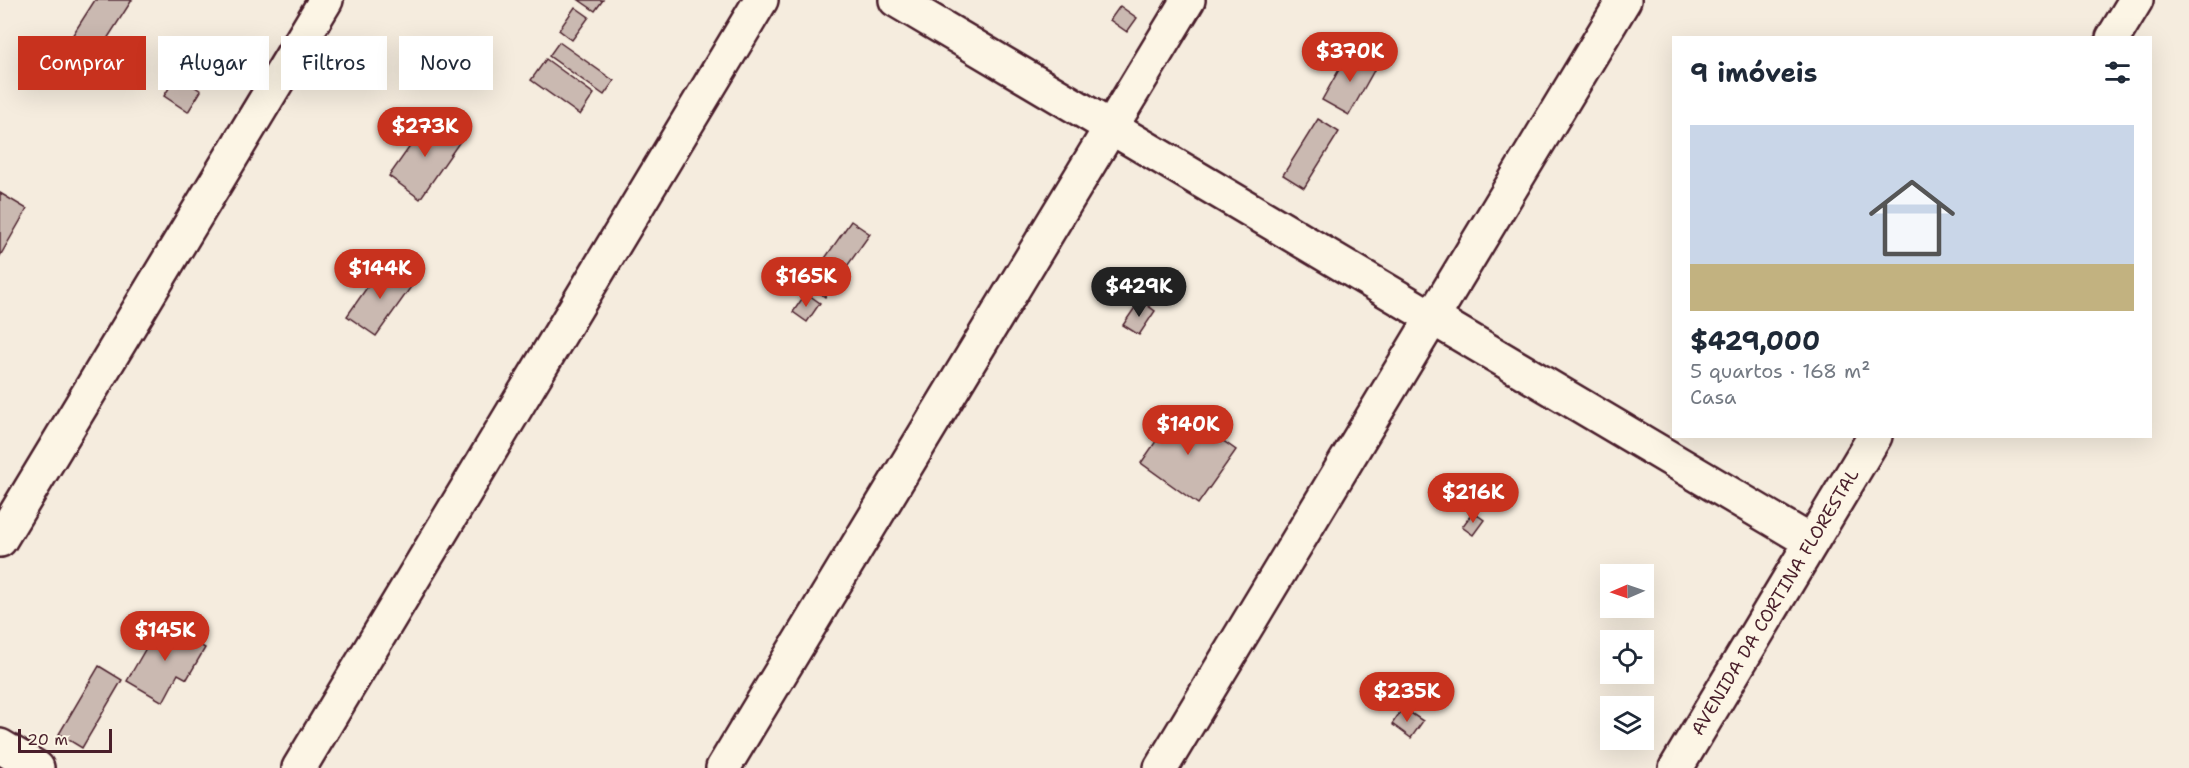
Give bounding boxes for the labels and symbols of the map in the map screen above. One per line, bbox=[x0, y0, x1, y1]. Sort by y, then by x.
pin: $370K bbox=[1308, 32, 1392, 83]
pin: $273K bbox=[383, 107, 467, 158]
pin: $144K bbox=[338, 249, 422, 300]
pin: $165K bbox=[764, 257, 848, 308]
pin: $429K bbox=[1097, 267, 1181, 318]
pin: $140K bbox=[1146, 405, 1230, 456]
street label: AVENIDA DA CORTINA FLORESTAL bbox=[1686, 464, 1864, 740]
pin: $216K bbox=[1431, 473, 1515, 524]
north arrow bbox=[1600, 564, 1654, 618]
pin: $145K bbox=[123, 611, 207, 662]
pin: $235K bbox=[1365, 672, 1449, 723]
scale bar bbox=[18, 726, 112, 754]

